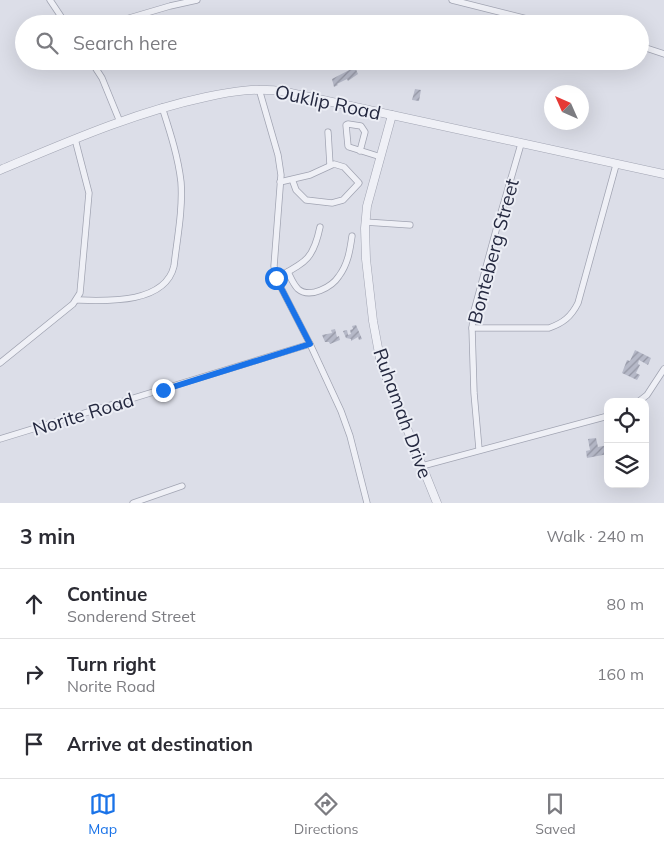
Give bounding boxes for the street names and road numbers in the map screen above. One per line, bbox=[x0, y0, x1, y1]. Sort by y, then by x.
street label: Ouklip Road bbox=[273, 79, 383, 125]
street label: Bonteberg Street bbox=[462, 175, 524, 326]
street label: Ruhamah Drive bbox=[368, 345, 438, 481]
street label: Norite Road bbox=[29, 387, 137, 441]

